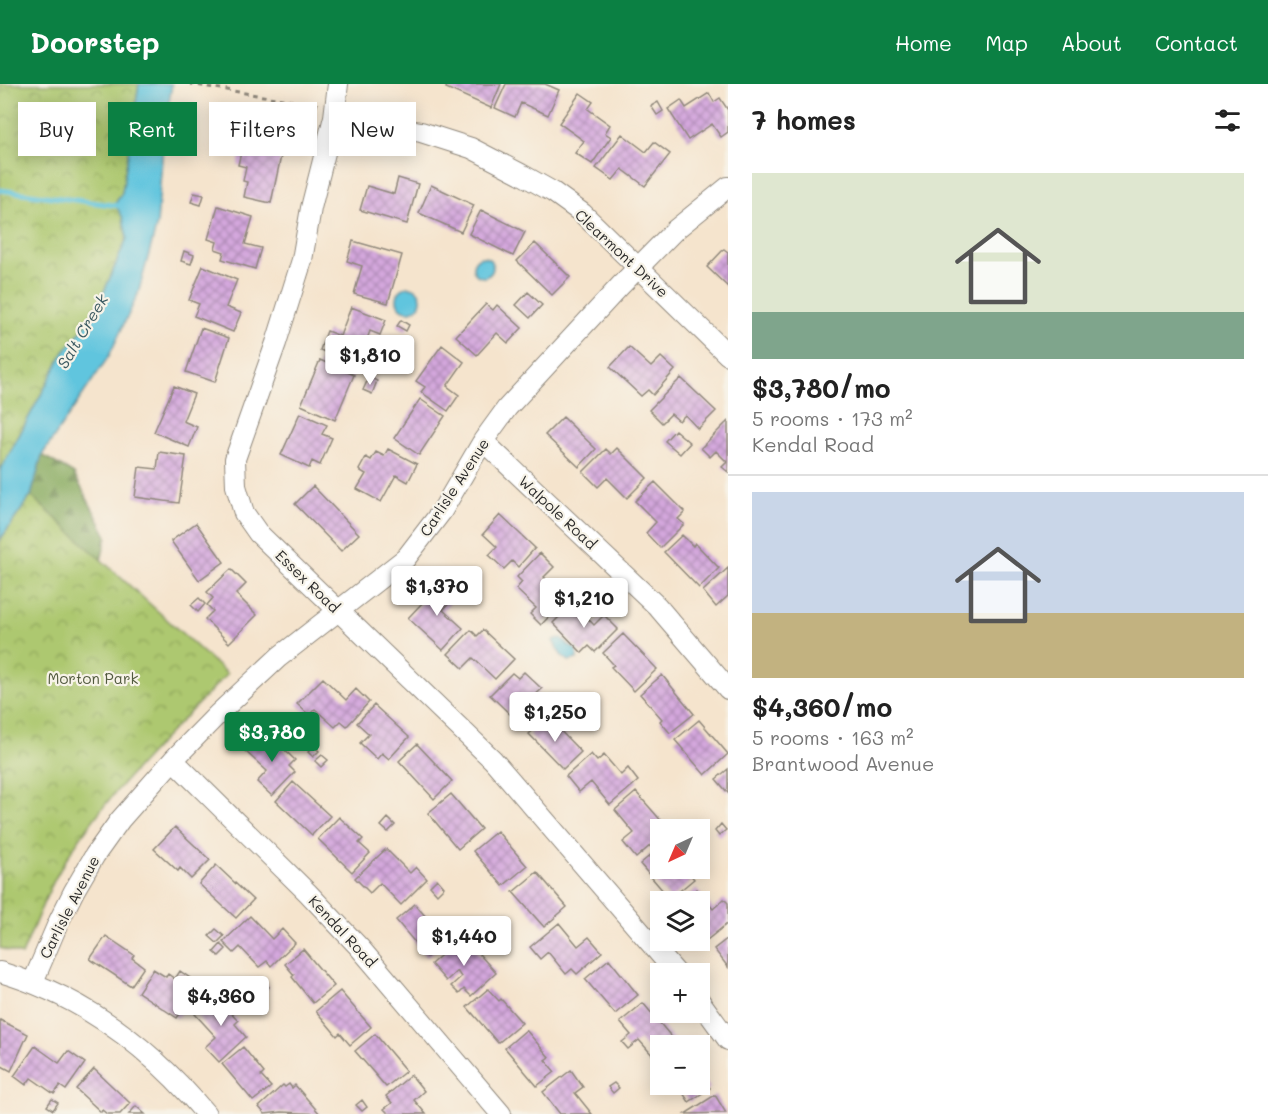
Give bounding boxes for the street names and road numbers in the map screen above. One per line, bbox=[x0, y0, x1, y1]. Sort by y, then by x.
street label: Clearmont Drive bbox=[571, 204, 673, 302]
street label: Carlisle Avenue bbox=[415, 434, 493, 540]
street label: Walpole Road bbox=[515, 471, 601, 553]
street label: Essex Road bbox=[271, 545, 345, 617]
street label: Carlisle Avenue bbox=[34, 852, 104, 962]
street label: Kendal Road bbox=[304, 891, 382, 971]

